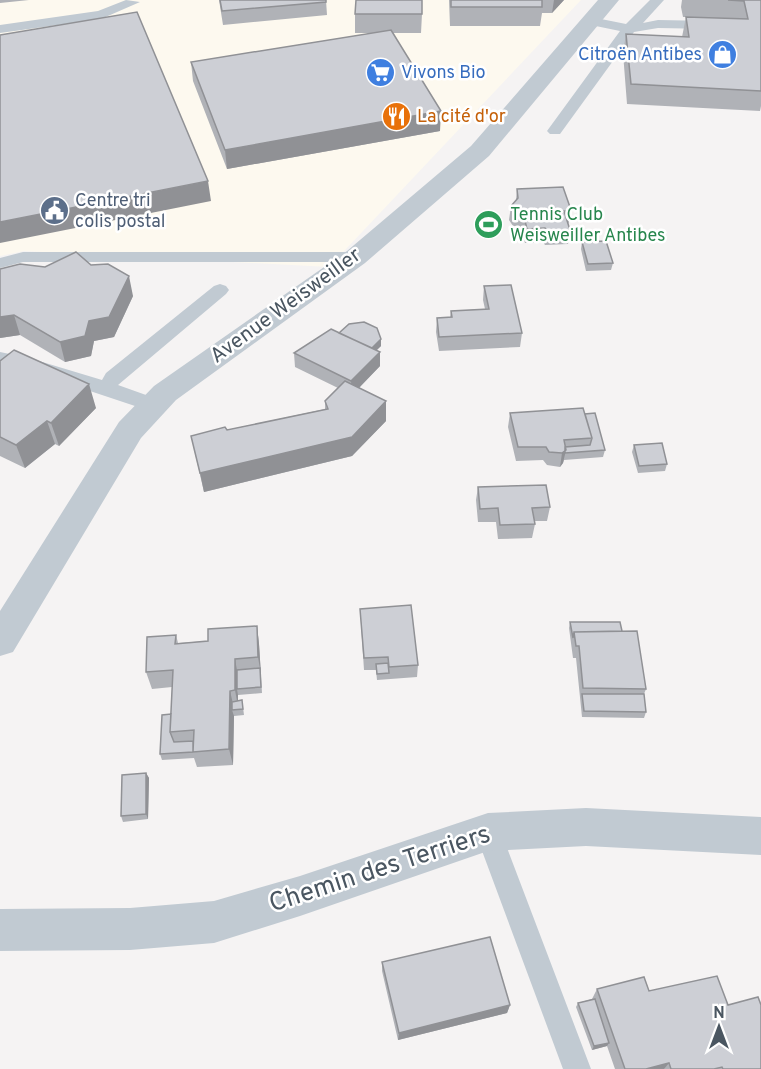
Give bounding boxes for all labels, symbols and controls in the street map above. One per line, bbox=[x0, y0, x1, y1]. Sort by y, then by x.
shop icon: Citroën Antibes bbox=[707, 39, 739, 71]
place label: Citroën Antibes bbox=[578, 44, 702, 67]
supermarket icon: Vivons Bio bbox=[364, 57, 396, 89]
place label: Vivons Bio bbox=[401, 62, 486, 85]
restaurant icon: La cité d'or bbox=[380, 101, 412, 133]
place label: La cité d'or bbox=[417, 106, 506, 129]
place label: Centre tri colis postal bbox=[75, 190, 166, 234]
public building icon: Centre tri colis postal bbox=[38, 195, 70, 227]
place label: Tennis Club Weisweiller Antibes bbox=[510, 204, 666, 248]
sports icon: Tennis Club Weisweiller Antibes bbox=[473, 209, 505, 241]
street label: Avenue Weisweiller bbox=[205, 242, 367, 370]
street label: Chemin des Terriers bbox=[265, 819, 495, 921]
north arrow bbox=[689, 997, 749, 1057]
text: N bbox=[713, 1004, 725, 1024]

